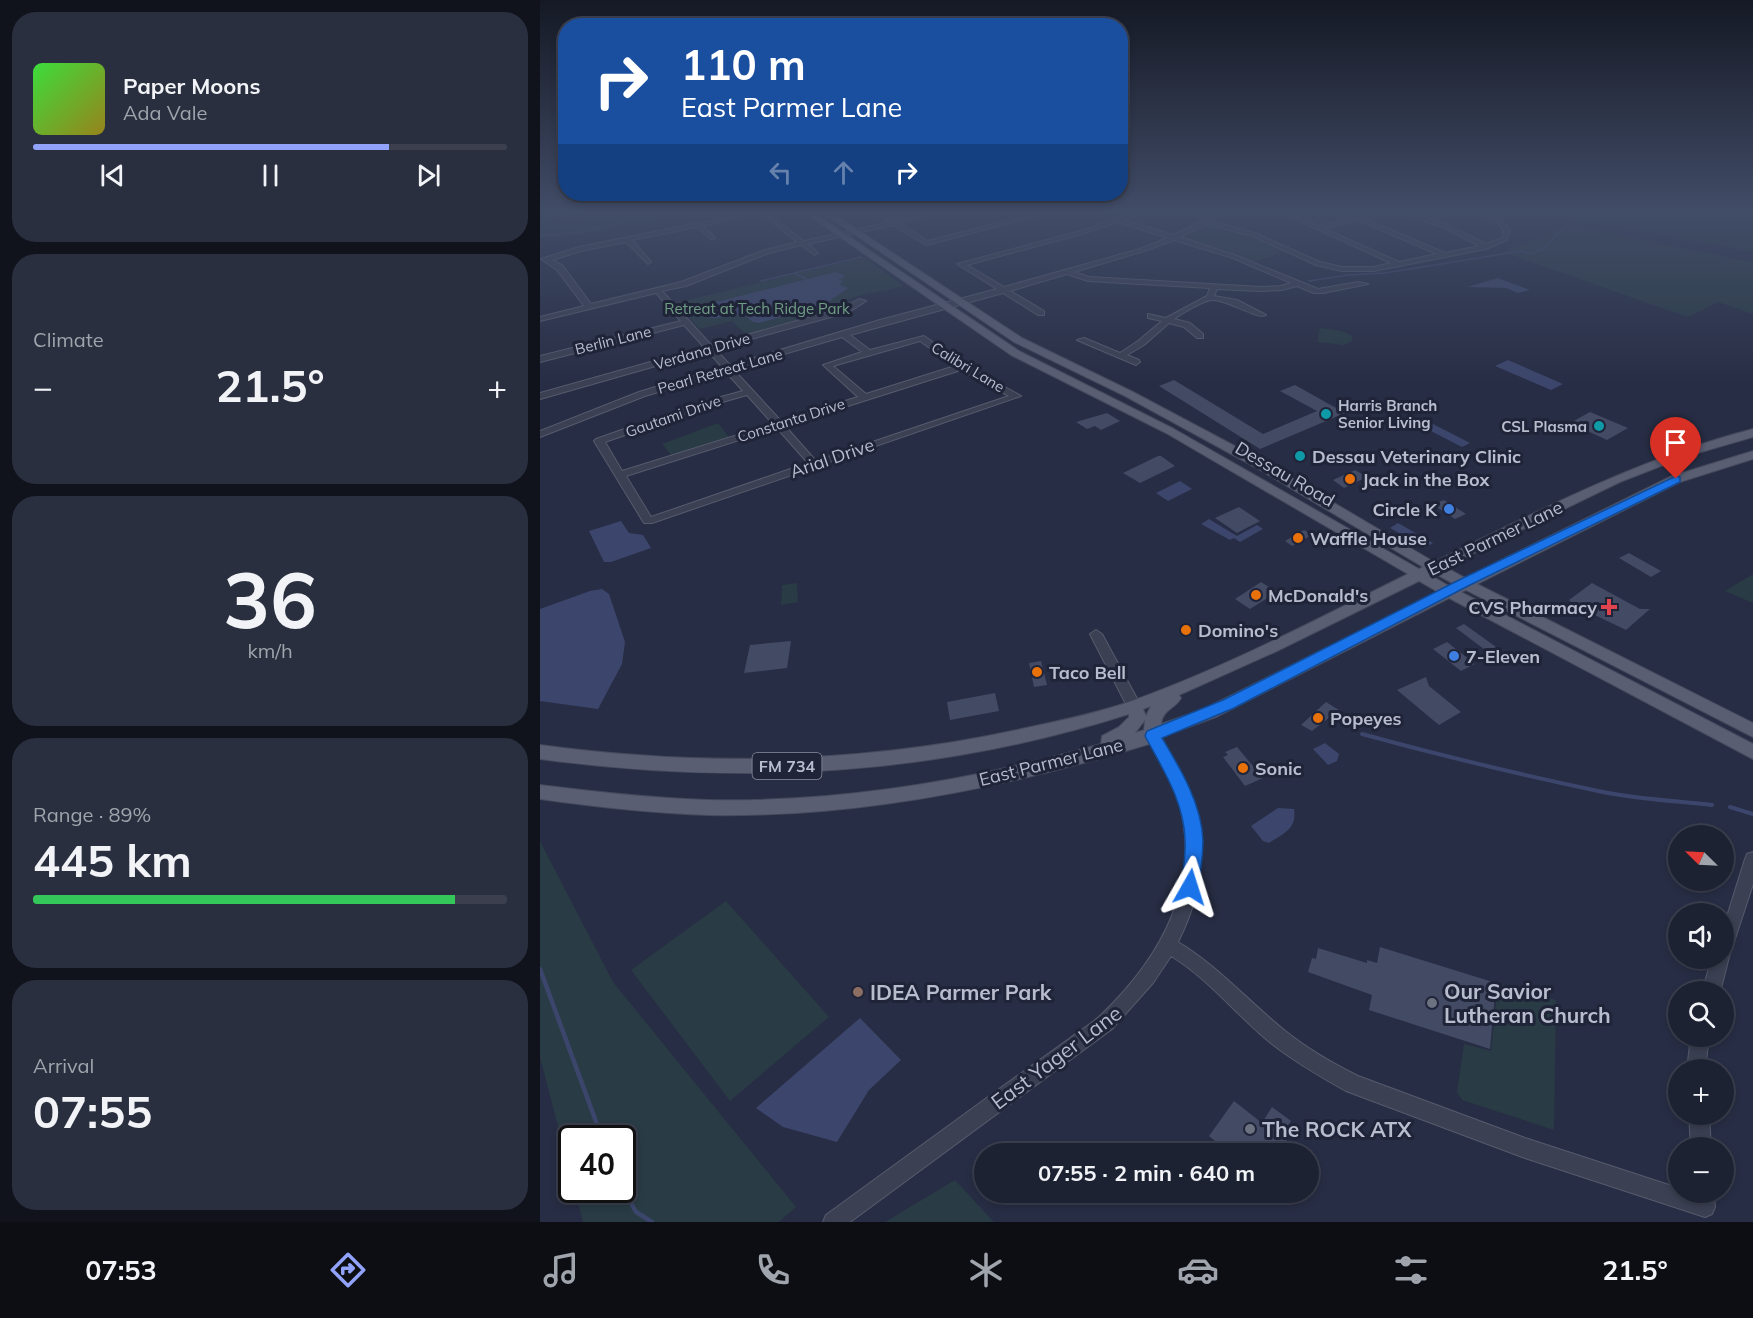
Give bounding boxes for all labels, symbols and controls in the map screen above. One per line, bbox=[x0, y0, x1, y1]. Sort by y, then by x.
text: 110 m bbox=[681, 38, 806, 91]
icon: right bbox=[582, 42, 660, 120]
text: Paper Moons bbox=[123, 72, 261, 100]
text: East Parmer Lane bbox=[681, 90, 902, 124]
text: Ada Vale bbox=[123, 100, 207, 125]
icon: left bbox=[764, 156, 797, 189]
icon: ahead bbox=[827, 156, 860, 189]
icon: right bbox=[890, 156, 923, 189]
icon: previous bbox=[96, 159, 129, 192]
icon: pause bbox=[254, 159, 287, 192]
icon: next bbox=[412, 159, 445, 192]
park label: Retreat at Tech Ridge Park bbox=[664, 299, 850, 318]
street label: Berlin Lane bbox=[573, 321, 653, 359]
text: Climate bbox=[33, 327, 104, 352]
street label: Verdana Drive bbox=[652, 328, 752, 374]
street label: Calibri Lane bbox=[928, 338, 1008, 396]
street label: Pearl Retreat Lane bbox=[655, 344, 785, 398]
text: 21.5° bbox=[215, 357, 325, 413]
text: − bbox=[33, 366, 53, 407]
text: + bbox=[487, 366, 507, 407]
street label: Gautami Drive bbox=[623, 391, 723, 441]
street label: Constanta Drive bbox=[735, 394, 847, 446]
place label: Harris Branch Senior Living bbox=[1338, 396, 1437, 432]
marker: Harris Branch Senior Living bbox=[1319, 407, 1333, 421]
place label: CSL Plasma bbox=[1501, 417, 1587, 436]
pin bbox=[1650, 417, 1701, 479]
marker: CSL Plasma bbox=[1592, 419, 1606, 433]
icon: arrive bbox=[1659, 426, 1692, 459]
street label: Arial Drive bbox=[787, 433, 877, 483]
street label: Dessau Road bbox=[1231, 436, 1339, 512]
place label: Dessau Veterinary Clinic bbox=[1312, 445, 1521, 468]
marker: Dessau Veterinary Clinic bbox=[1293, 449, 1307, 463]
place label: Jack in the Box bbox=[1362, 468, 1490, 491]
marker: Jack in the Box bbox=[1343, 472, 1357, 486]
street label: East Parmer Lane bbox=[1424, 495, 1566, 581]
place label: Circle K bbox=[1372, 498, 1438, 521]
marker: Circle K bbox=[1442, 502, 1456, 516]
place label: Waffle House bbox=[1310, 527, 1427, 550]
marker: Waffle House bbox=[1291, 531, 1305, 545]
text: 36 bbox=[223, 550, 317, 648]
place label: McDonald's bbox=[1268, 584, 1368, 607]
marker: McDonald's bbox=[1249, 588, 1263, 602]
place label: CVS Pharmacy bbox=[1468, 596, 1597, 619]
marker: CVS Pharmacy bbox=[1602, 600, 1616, 614]
place label: Domino's bbox=[1198, 619, 1278, 642]
marker: Domino's bbox=[1179, 623, 1193, 637]
text: km/h bbox=[247, 638, 293, 663]
place label: 7-Eleven bbox=[1466, 645, 1540, 668]
marker: 7-Eleven bbox=[1447, 649, 1461, 663]
place label: Taco Bell bbox=[1049, 661, 1126, 684]
marker: Taco Bell bbox=[1030, 665, 1044, 679]
place label: Popeyes bbox=[1330, 707, 1402, 730]
marker: Popeyes bbox=[1311, 711, 1325, 725]
street label: East Parmer Lane bbox=[977, 733, 1125, 791]
road number: FM 734 bbox=[752, 753, 822, 779]
place label: Sonic bbox=[1255, 757, 1302, 780]
marker: Sonic bbox=[1236, 761, 1250, 775]
text: Range · 89% bbox=[33, 802, 151, 827]
north arrow bbox=[1668, 825, 1734, 891]
map controls bbox=[1668, 825, 1734, 1203]
text: 445 km bbox=[33, 832, 192, 888]
position arrow bbox=[1158, 855, 1222, 919]
button: sound bbox=[1668, 903, 1734, 969]
place label: Our Savior Lutheran Church bbox=[1444, 978, 1611, 1028]
place label: IDEA Parmer Park bbox=[870, 979, 1052, 1005]
button: search bbox=[1668, 981, 1734, 1047]
marker: IDEA Parmer Park bbox=[851, 985, 865, 999]
marker: Our Savior Lutheran Church bbox=[1425, 996, 1439, 1010]
street label: East Yager Lane bbox=[986, 999, 1126, 1115]
text: Arrival bbox=[33, 1053, 94, 1078]
button: + bbox=[1668, 1059, 1734, 1125]
text: 07:55 bbox=[33, 1083, 152, 1139]
place label: The ROCK ATX bbox=[1262, 1116, 1412, 1142]
marker: The ROCK ATX bbox=[1243, 1122, 1257, 1136]
speed limit sign: 40 bbox=[558, 1125, 636, 1203]
button: − bbox=[1668, 1137, 1734, 1203]
text: 07:55 · 2 min · 640 m bbox=[1038, 1159, 1255, 1187]
icon: directions bbox=[327, 1249, 369, 1291]
icon: music bbox=[540, 1249, 582, 1291]
icon: phone bbox=[752, 1249, 794, 1291]
icon: climate bbox=[965, 1249, 1007, 1291]
icon: car bbox=[1177, 1249, 1219, 1291]
icon: filters bbox=[1390, 1249, 1432, 1291]
text: 07:53 bbox=[85, 1253, 157, 1287]
text: 21.5° bbox=[1602, 1253, 1668, 1287]

